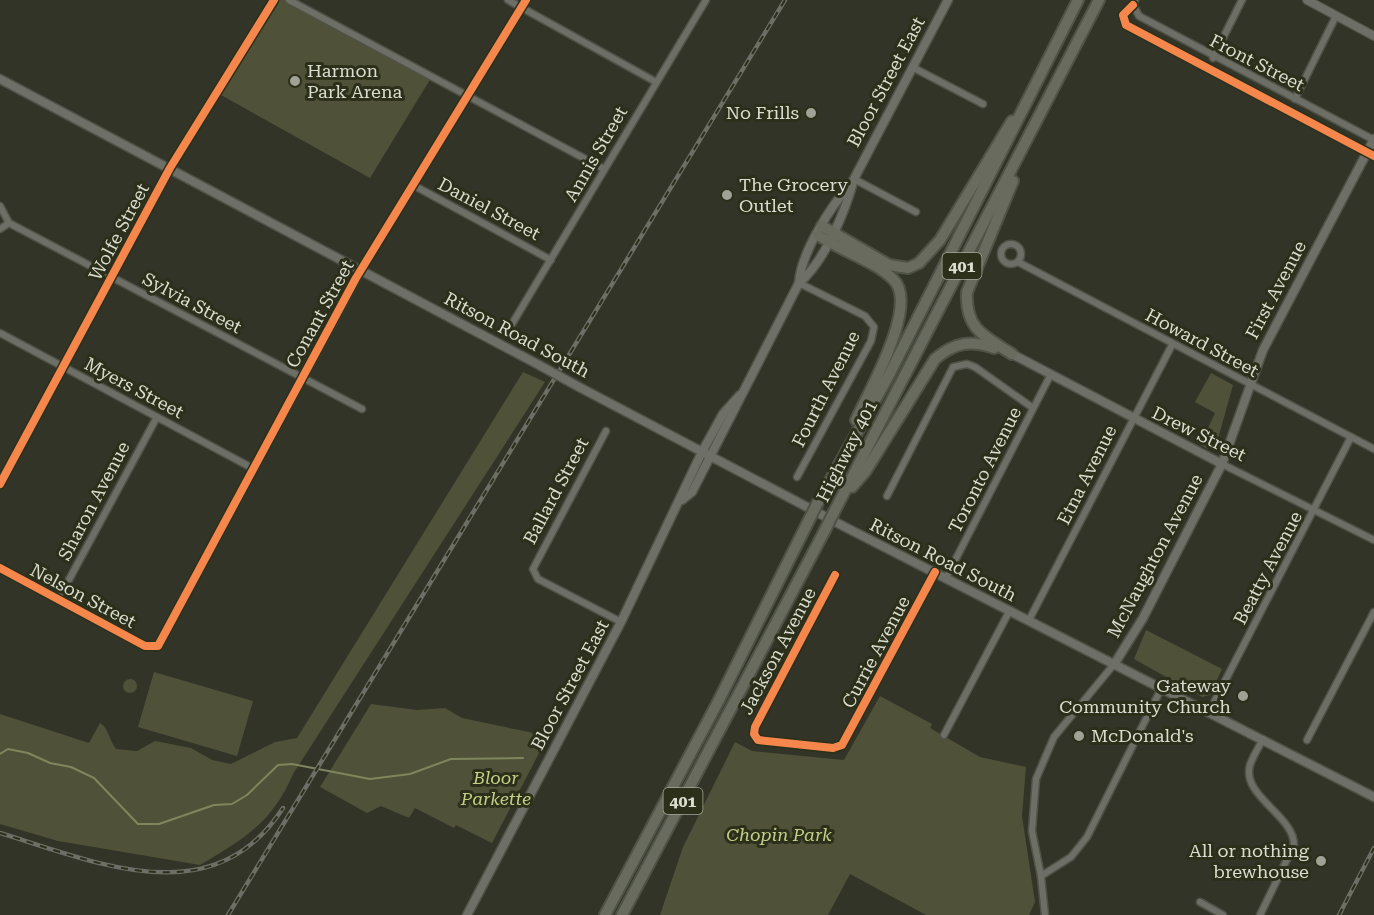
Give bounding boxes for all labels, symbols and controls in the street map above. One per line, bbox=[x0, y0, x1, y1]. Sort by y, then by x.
street label: Bloor Street East bbox=[842, 13, 929, 150]
street label: Front Street bbox=[1206, 30, 1308, 96]
place label: Harmon Park Arena bbox=[307, 60, 402, 102]
marker: Harmon Park Arena bbox=[288, 74, 302, 88]
street label: Annis Street bbox=[560, 102, 631, 205]
place label: No Frills bbox=[726, 102, 799, 123]
marker: No Frills bbox=[804, 106, 818, 120]
street label: Daniel Street bbox=[435, 173, 544, 244]
place label: The Grocery Outlet bbox=[739, 174, 848, 216]
street label: Wolfe Street bbox=[84, 179, 153, 284]
marker: The Grocery Outlet bbox=[720, 188, 734, 202]
street label: First Avenue bbox=[1241, 237, 1310, 343]
road number: 401 bbox=[942, 253, 982, 279]
street label: Conant Street bbox=[281, 256, 358, 371]
street label: Sylvia Street bbox=[139, 268, 246, 338]
street label: Ritson Road South bbox=[441, 287, 594, 382]
street label: Howard Street bbox=[1142, 304, 1263, 381]
street label: Fourth Avenue bbox=[787, 327, 864, 450]
street label: Myers Street bbox=[81, 353, 188, 423]
street label: Highway 401 bbox=[812, 396, 881, 505]
street label: Drew Street bbox=[1149, 402, 1250, 465]
street label: Toronto Avenue bbox=[944, 403, 1025, 536]
street label: Etna Avenue bbox=[1053, 421, 1121, 528]
street label: Ballard Street bbox=[519, 434, 593, 548]
street label: Sharon Avenue bbox=[53, 438, 134, 564]
street label: McNaughton Avenue bbox=[1103, 470, 1207, 641]
street label: Beatty Avenue bbox=[1229, 508, 1306, 628]
street label: Ritson Road South bbox=[866, 514, 1020, 606]
street label: Nelson Street bbox=[27, 559, 140, 632]
street label: Jackson Avenue bbox=[735, 584, 820, 718]
street label: Currie Avenue bbox=[837, 592, 914, 711]
street label: Bloor Street East bbox=[526, 616, 613, 753]
place label: Gateway Community Church bbox=[1059, 675, 1231, 717]
marker: Gateway Community Church bbox=[1236, 689, 1250, 703]
place label: McDonald's bbox=[1091, 725, 1194, 746]
marker: McDonald's bbox=[1072, 729, 1086, 743]
park label: Bloor Parkette bbox=[460, 767, 531, 809]
road number: 401 bbox=[664, 788, 702, 814]
park label: Chopin Park bbox=[726, 824, 832, 845]
place label: All or nothing brewhouse bbox=[1189, 840, 1310, 882]
marker: All or nothing brewhouse bbox=[1314, 854, 1328, 868]

